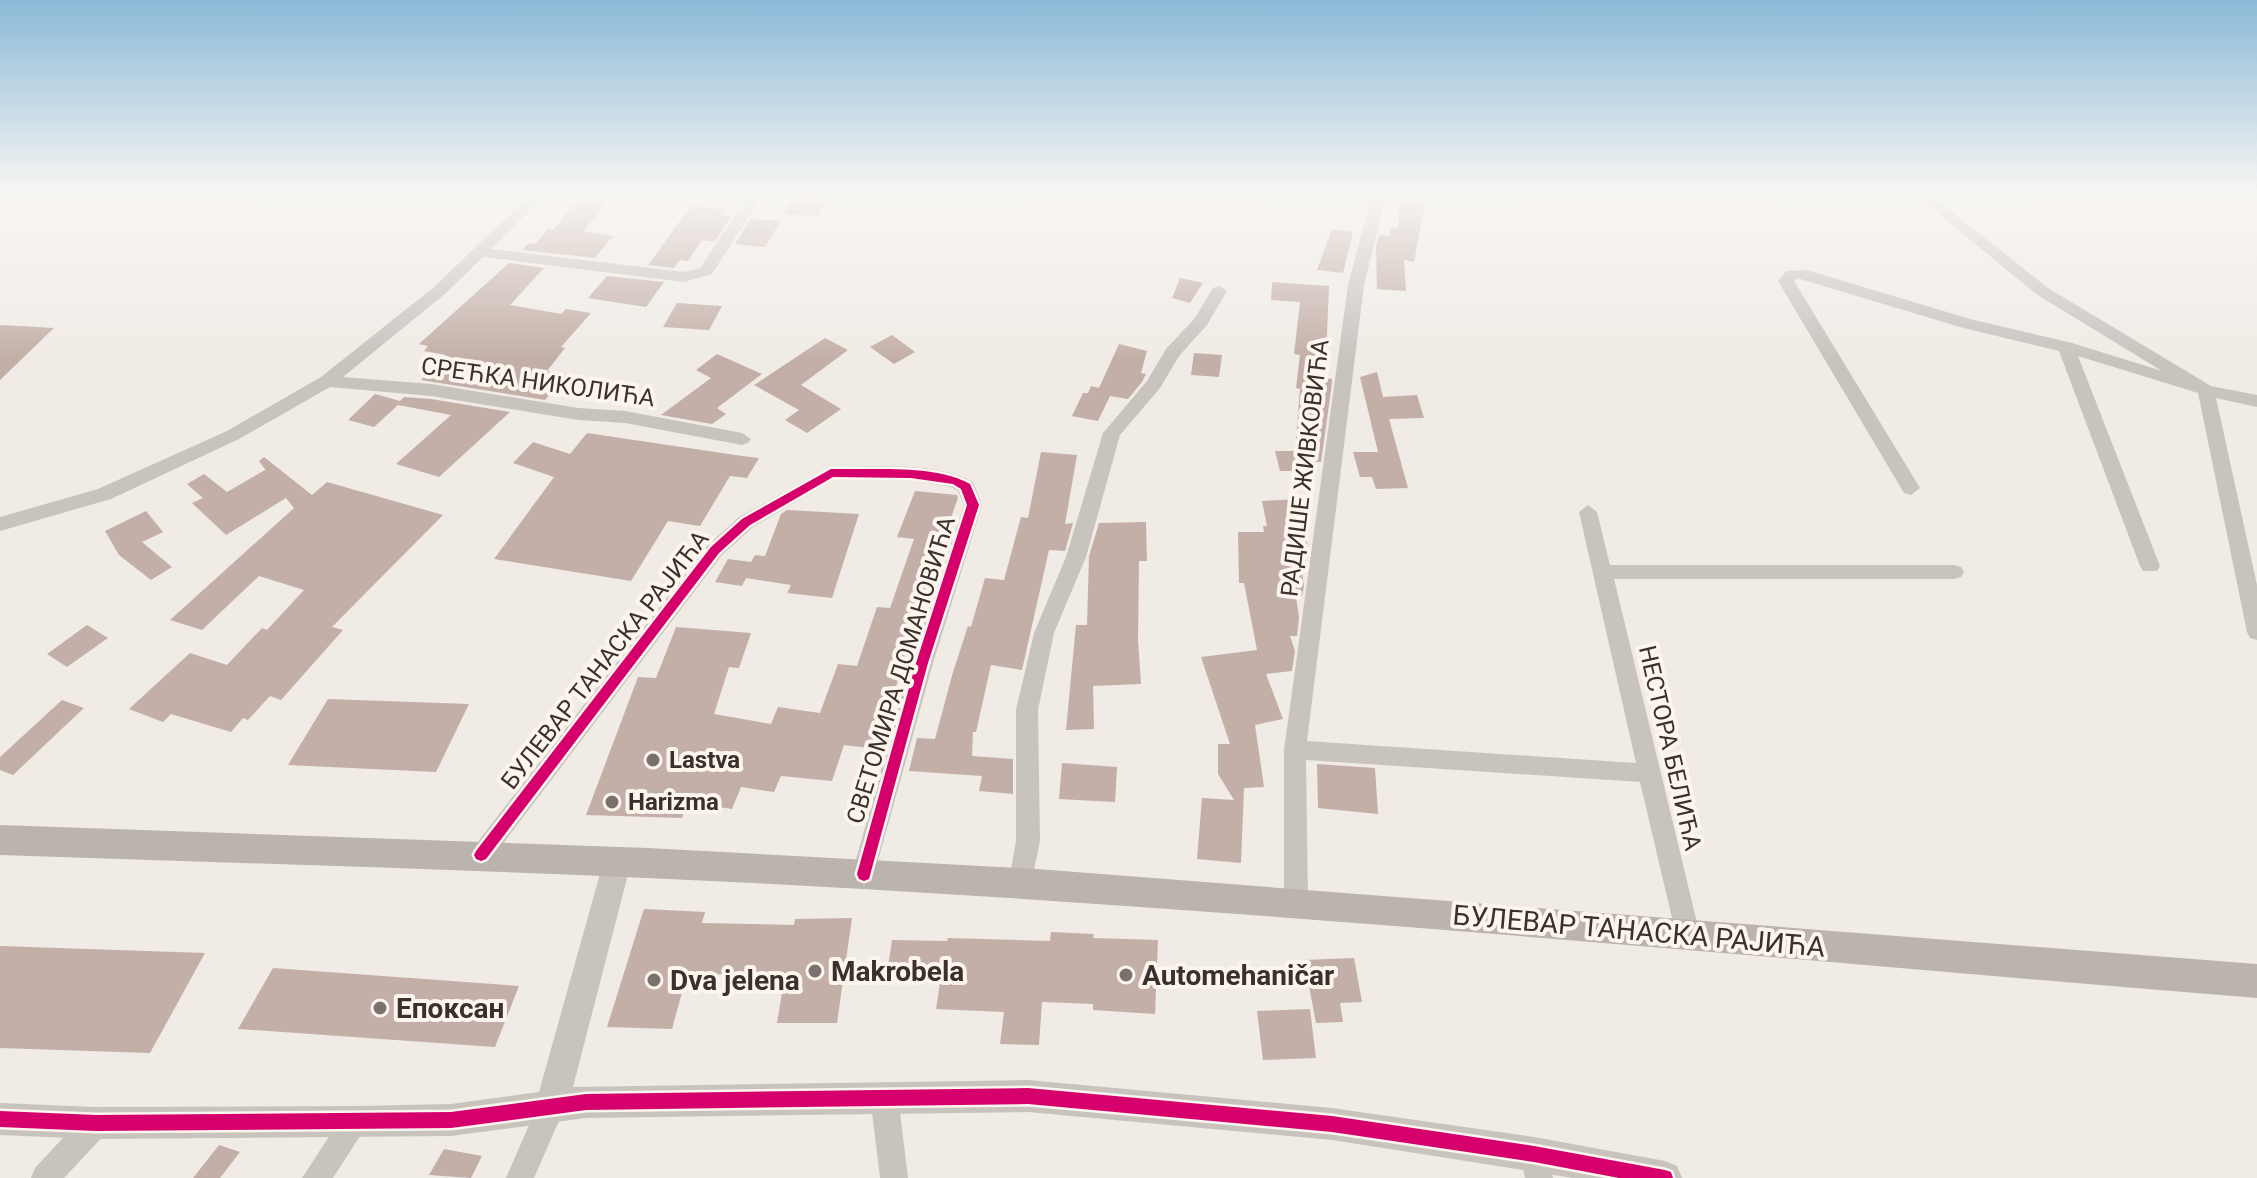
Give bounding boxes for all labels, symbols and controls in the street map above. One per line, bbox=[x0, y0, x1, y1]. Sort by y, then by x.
street label: РАДИШЕ ЖИВКОВИЋА bbox=[1275, 337, 1335, 598]
street label: СРЕЋКА НИКОЛИЋА bbox=[419, 352, 657, 412]
street label: СВЕТОМИРА ДОМАНОВИЋА bbox=[841, 513, 961, 827]
street label: БУЛЕВАР ТАНАСКА РАЈИЋА bbox=[495, 525, 715, 795]
street label: НЕСТОРА БЕЛИЋА bbox=[1633, 643, 1707, 854]
place label: Lastva bbox=[669, 746, 740, 774]
marker: Lastva bbox=[644, 751, 662, 769]
place label: Harizma bbox=[628, 788, 719, 816]
marker: Harizma bbox=[603, 793, 621, 811]
street label: БУЛЕВАР ТАНАСКА РАЈИЋА bbox=[1451, 898, 1827, 964]
place label: Makrobela bbox=[831, 955, 964, 988]
place label: Automehaničar bbox=[1142, 959, 1334, 992]
marker: Makrobela bbox=[806, 962, 824, 980]
place label: Dva jelena bbox=[670, 964, 800, 997]
marker: Automehaničar bbox=[1117, 966, 1135, 984]
marker: Dva jelena bbox=[645, 971, 663, 989]
place label: Епоксан bbox=[396, 992, 504, 1025]
marker: Епоксан bbox=[371, 999, 389, 1017]

